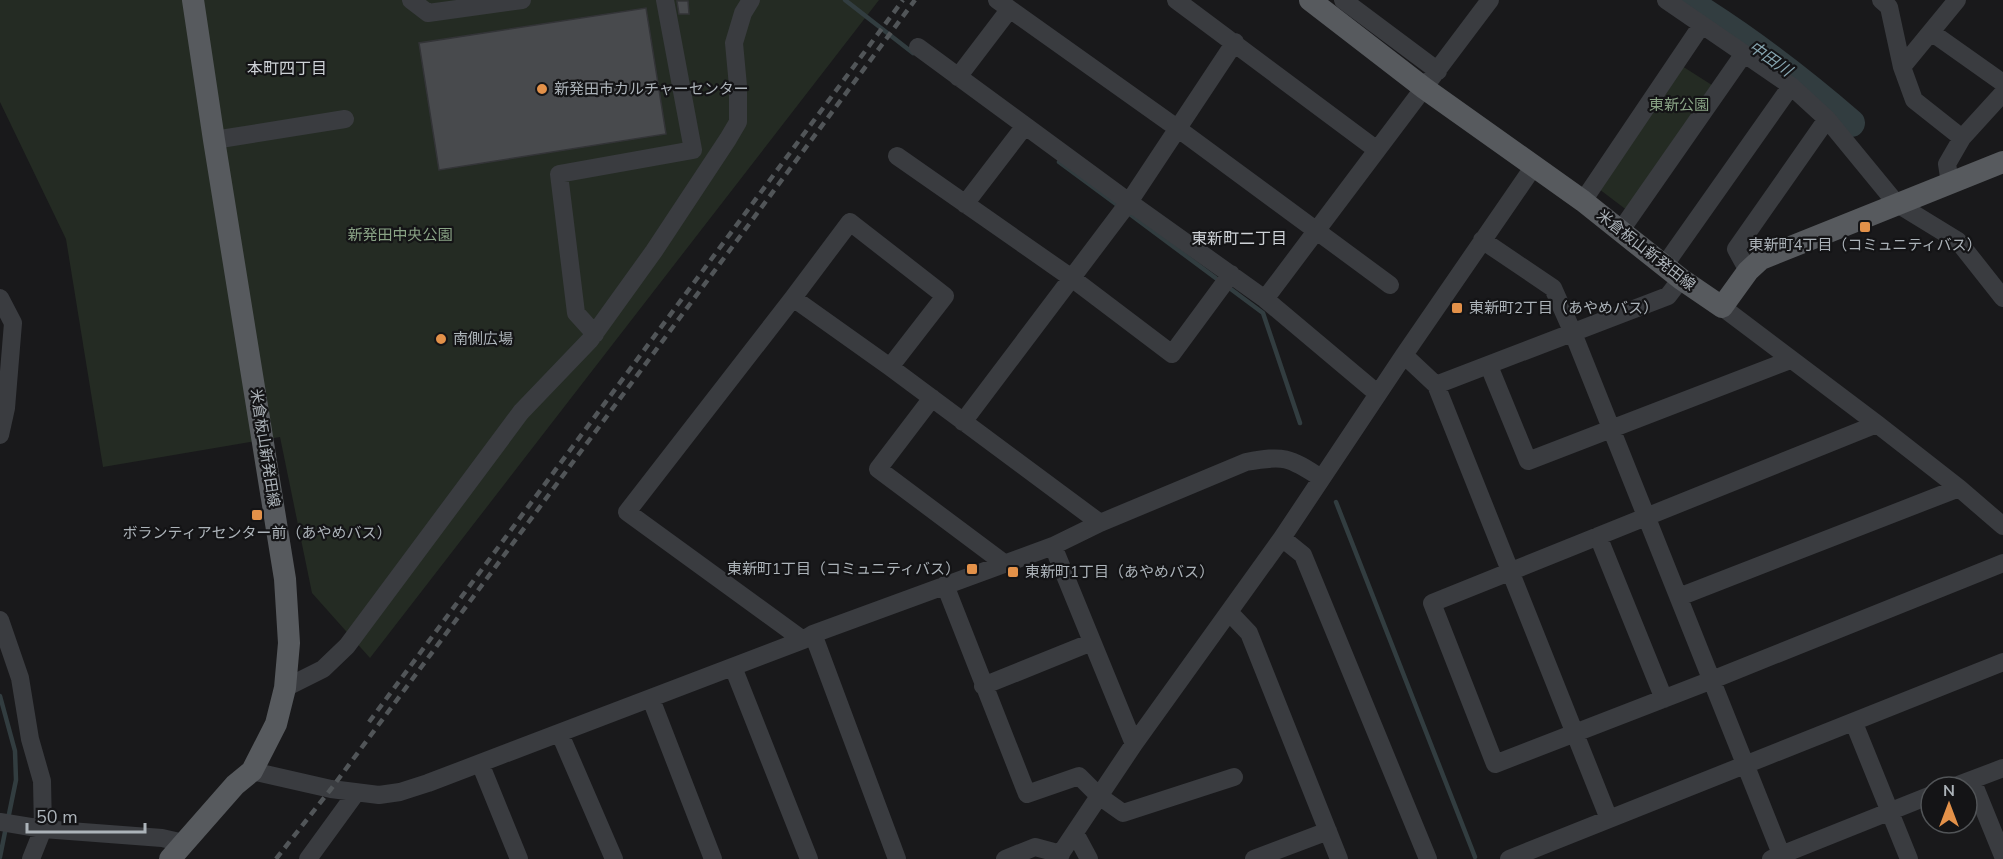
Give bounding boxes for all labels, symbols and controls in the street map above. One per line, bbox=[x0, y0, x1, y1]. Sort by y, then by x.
water label: 中田川 bbox=[1744, 36, 1798, 83]
district label: 本町四丁目 bbox=[247, 58, 327, 80]
place label: 新発田市カルチャーセンター bbox=[554, 79, 749, 99]
marker: 新発田市カルチャーセンター bbox=[535, 82, 549, 96]
park label: 東新公園 bbox=[1649, 95, 1709, 115]
street label: 米倉板山新発田線 bbox=[1593, 205, 1699, 295]
marker: 東新町4丁目（コミュニティバス） bbox=[1858, 220, 1872, 234]
park label: 新発田中央公園 bbox=[347, 225, 453, 245]
district label: 東新町二丁目 bbox=[1191, 228, 1287, 250]
place label: 東新町4丁目（コミュニティバス） bbox=[1748, 235, 1982, 255]
place label: 東新町2丁目（あやめバス） bbox=[1469, 298, 1658, 318]
marker: 東新町2丁目（あやめバス） bbox=[1450, 301, 1464, 315]
place label: 南側広場 bbox=[453, 329, 513, 349]
marker: 南側広場 bbox=[434, 332, 448, 346]
street label: 米倉板山新発田線 bbox=[246, 387, 284, 509]
marker: ボランティアセンター前（あやめバス） bbox=[250, 508, 264, 522]
place label: ボランティアセンター前（あやめバス） bbox=[123, 523, 391, 543]
place label: 東新町1丁目（コミュニティバス） bbox=[727, 559, 960, 579]
marker: 東新町1丁目（コミュニティバス） bbox=[965, 562, 979, 576]
place label: 東新町1丁目（あやめバス） bbox=[1025, 562, 1214, 582]
marker: 東新町1丁目（あやめバス） bbox=[1006, 565, 1020, 579]
north arrow bbox=[1919, 775, 1979, 835]
text: N bbox=[1943, 780, 1955, 802]
scale bar bbox=[27, 796, 146, 834]
text: 50 m bbox=[36, 805, 78, 829]

